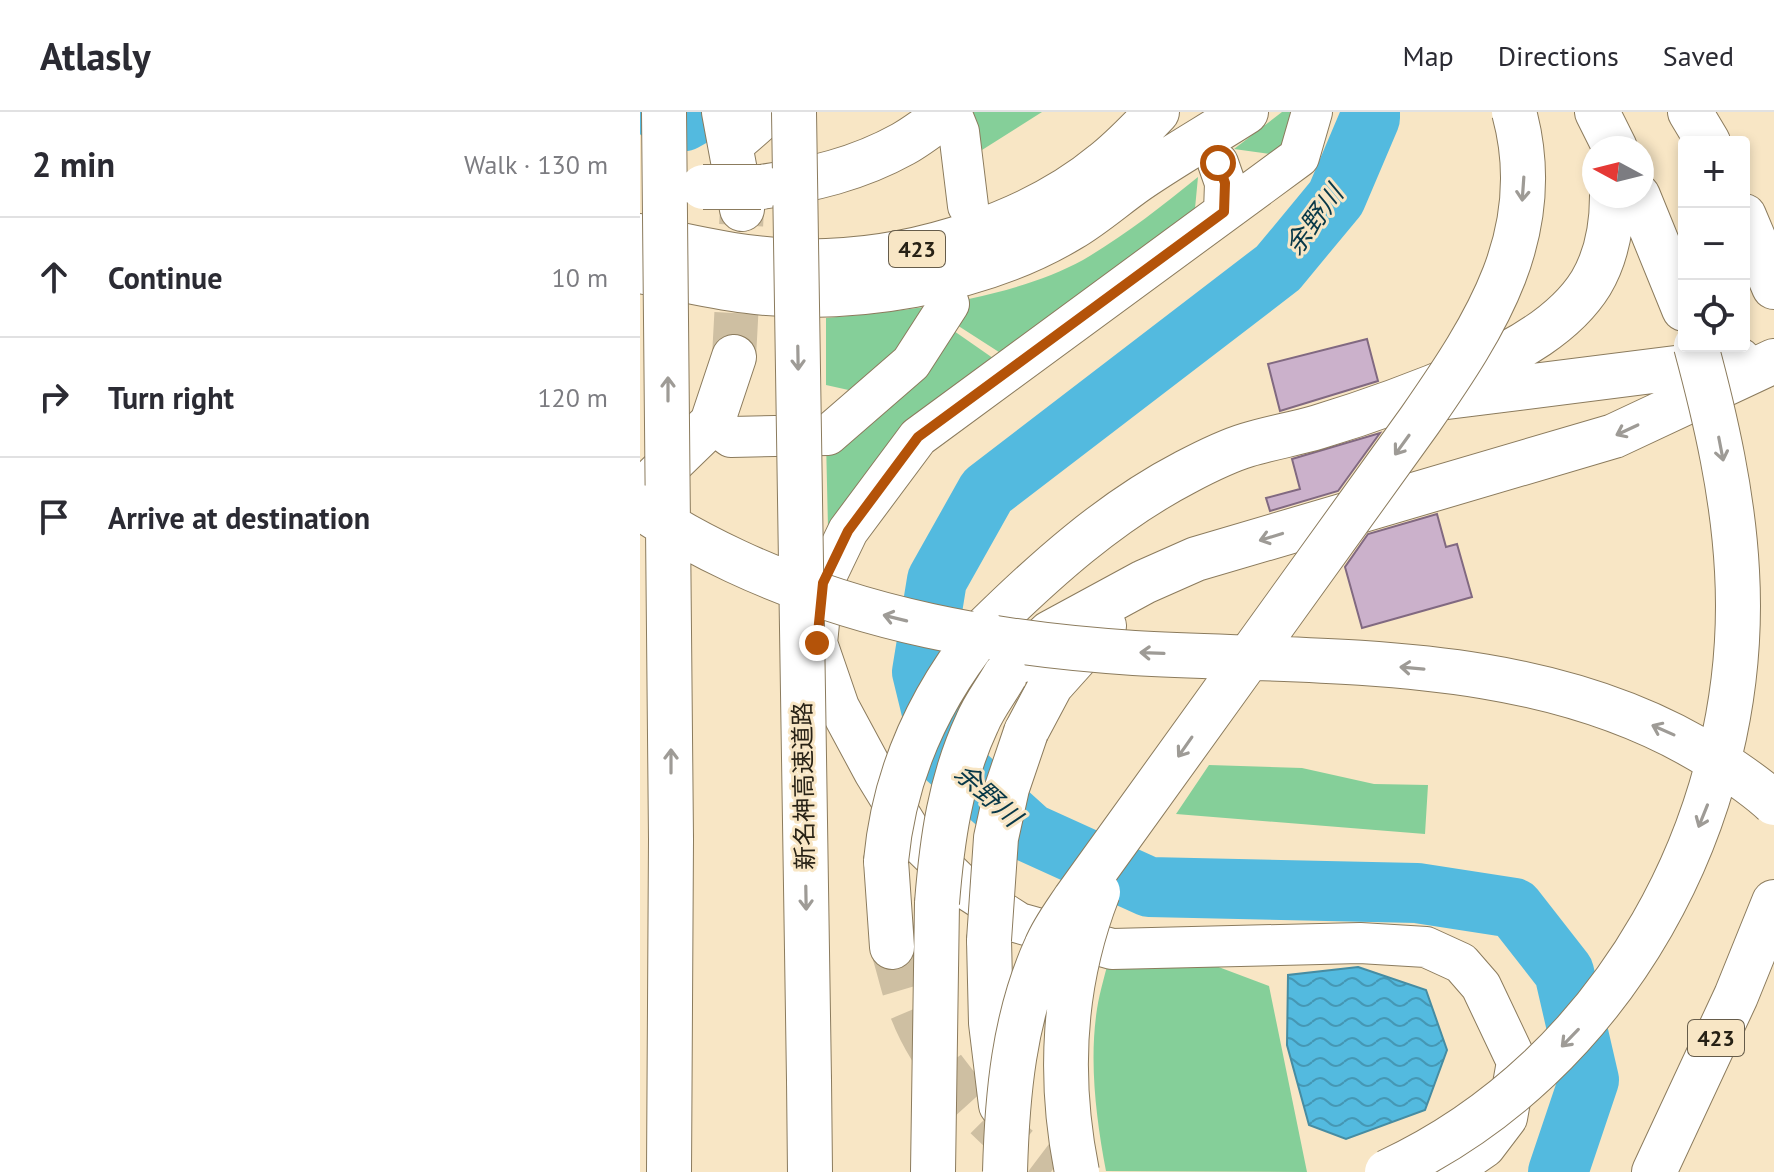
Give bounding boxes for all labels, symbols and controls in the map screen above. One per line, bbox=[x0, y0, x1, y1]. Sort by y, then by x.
text: Atlasly bbox=[40, 31, 151, 80]
text: Map bbox=[1403, 37, 1454, 74]
text: Directions bbox=[1498, 37, 1619, 74]
text: Saved bbox=[1663, 37, 1734, 74]
north arrow bbox=[1582, 136, 1654, 208]
map controls bbox=[1678, 136, 1750, 352]
button: + bbox=[1678, 136, 1750, 208]
text: 2 min bbox=[32, 142, 115, 186]
route start bbox=[1200, 145, 1236, 181]
text: Walk · 130 m bbox=[464, 148, 608, 181]
one-way arrow bbox=[1515, 175, 1530, 202]
water label: 余野川 bbox=[1277, 176, 1352, 261]
button: − bbox=[1678, 208, 1750, 280]
road number: 423 bbox=[889, 231, 945, 267]
icon: ahead bbox=[32, 255, 76, 299]
text: Continue bbox=[108, 258, 222, 297]
text: 10 m bbox=[552, 261, 608, 294]
button: locate bbox=[1678, 280, 1750, 352]
one-way arrow bbox=[790, 344, 806, 371]
icon: right bbox=[32, 375, 76, 419]
one-way arrow bbox=[660, 376, 676, 403]
text: Turn right bbox=[108, 378, 234, 417]
text: 120 m bbox=[537, 381, 608, 414]
one-way arrow bbox=[1615, 423, 1639, 438]
one-way arrow bbox=[1394, 434, 1411, 455]
one-way arrow bbox=[1714, 436, 1729, 461]
icon: arrive bbox=[32, 495, 76, 539]
text: Arrive at destination bbox=[108, 498, 370, 537]
one-way arrow bbox=[1259, 531, 1284, 545]
one-way arrow bbox=[882, 610, 908, 625]
route end bbox=[799, 625, 835, 661]
one-way arrow bbox=[1139, 646, 1166, 661]
one-way arrow bbox=[1399, 661, 1426, 676]
street label: 新名神高速道路 bbox=[787, 702, 820, 870]
one-way arrow bbox=[1651, 721, 1675, 736]
one-way arrow bbox=[1177, 735, 1193, 757]
one-way arrow bbox=[663, 748, 679, 775]
water label: 余野川 bbox=[948, 756, 1031, 835]
one-way arrow bbox=[1695, 803, 1709, 828]
one-way arrow bbox=[798, 884, 814, 911]
road number: 423 bbox=[1688, 1020, 1744, 1056]
one-way arrow bbox=[1562, 1027, 1580, 1047]

